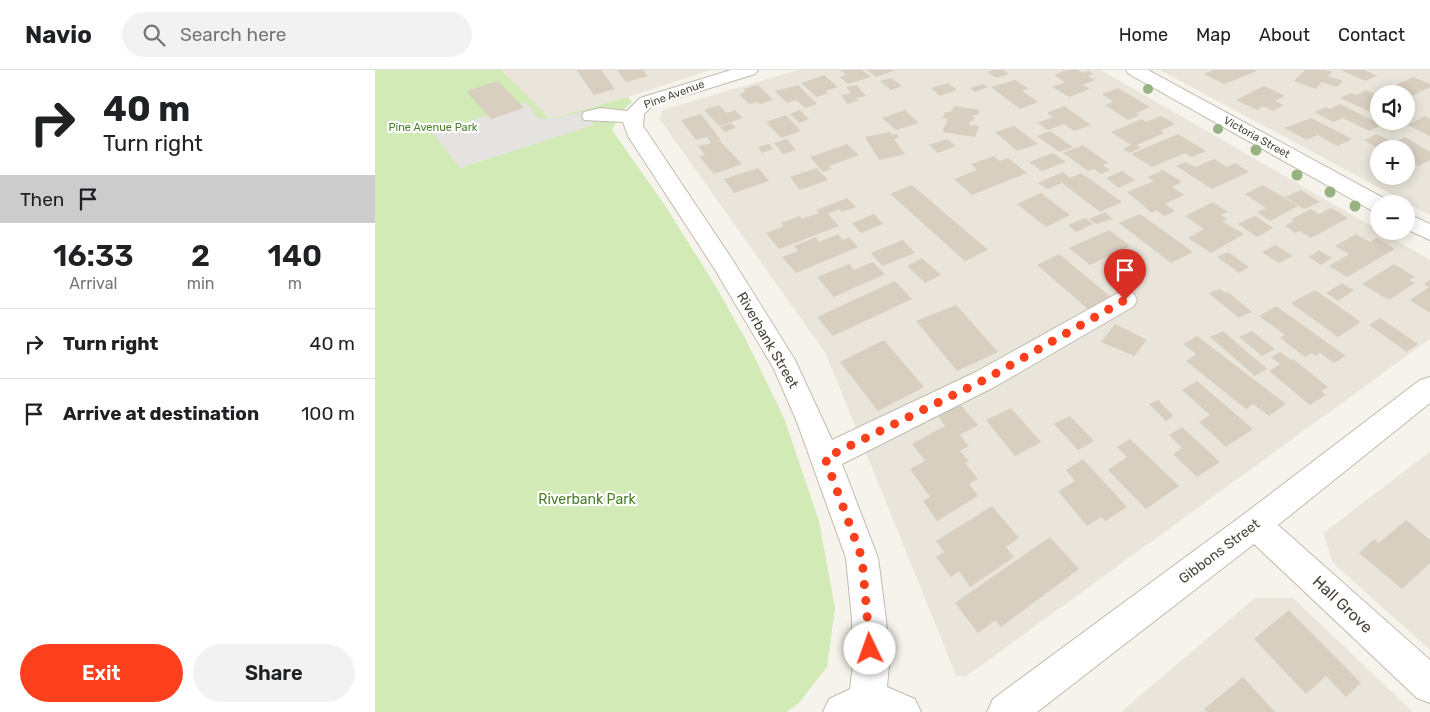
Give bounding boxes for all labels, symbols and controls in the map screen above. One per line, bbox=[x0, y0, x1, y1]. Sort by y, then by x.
search box bbox=[122, 12, 472, 57]
text: Navio bbox=[25, 21, 92, 49]
icon: search bbox=[140, 21, 168, 49]
text: Search here bbox=[180, 23, 286, 46]
text: Home bbox=[1119, 24, 1168, 46]
text: Map bbox=[1196, 24, 1231, 46]
text: About bbox=[1259, 24, 1310, 46]
text: Contact bbox=[1338, 24, 1405, 46]
street label: Pine Avenue bbox=[642, 78, 706, 111]
map controls bbox=[1370, 85, 1415, 240]
button: sound bbox=[1370, 85, 1415, 130]
text: 40 m bbox=[103, 88, 190, 130]
icon: right bbox=[20, 90, 85, 155]
street label: Victoria Street bbox=[1221, 114, 1293, 161]
park label: Pine Avenue Park bbox=[388, 121, 478, 134]
text: Turn right bbox=[103, 130, 203, 157]
button: + bbox=[1370, 140, 1415, 185]
icon: arrive bbox=[74, 185, 102, 213]
text: Then bbox=[20, 188, 64, 211]
button: − bbox=[1370, 195, 1415, 240]
text: 16:33 bbox=[53, 238, 134, 274]
text: 2 bbox=[191, 238, 210, 274]
text: 140 bbox=[268, 238, 322, 274]
pin bbox=[1104, 249, 1146, 300]
icon: arrive bbox=[1111, 256, 1139, 284]
text: Arrival bbox=[69, 274, 117, 293]
text: min bbox=[187, 274, 215, 293]
text: m bbox=[288, 274, 302, 293]
street label: Riverbank Street bbox=[733, 289, 802, 392]
icon: right bbox=[20, 330, 48, 358]
text: Turn right bbox=[63, 332, 158, 355]
text: 40 m bbox=[310, 332, 355, 355]
icon: arrive bbox=[20, 400, 48, 428]
text: Arrive at destination bbox=[63, 402, 259, 425]
text: 100 m bbox=[301, 402, 355, 425]
park label: Riverbank Park bbox=[538, 491, 636, 508]
street label: Gibbons Street bbox=[1175, 515, 1264, 587]
street label: Hall Grove bbox=[1309, 572, 1377, 637]
position arrow bbox=[843, 622, 895, 674]
button: Exit bbox=[20, 644, 183, 702]
button: Share bbox=[193, 644, 355, 702]

